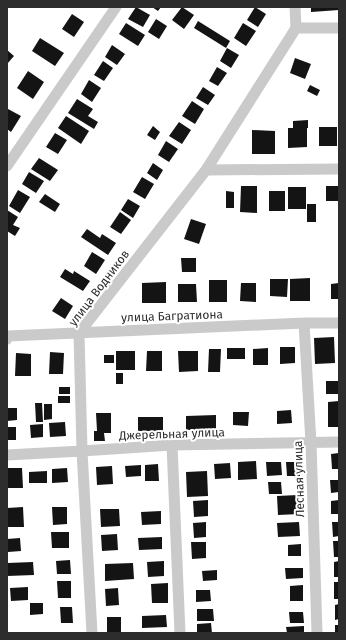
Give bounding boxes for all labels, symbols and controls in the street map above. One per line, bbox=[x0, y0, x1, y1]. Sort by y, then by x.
street label: улица Водников bbox=[66, 247, 132, 329]
street label: улица Багратиона bbox=[121, 307, 223, 325]
street label: Джерельная улица bbox=[118, 425, 225, 443]
street label: Лесная улица bbox=[291, 440, 307, 518]

